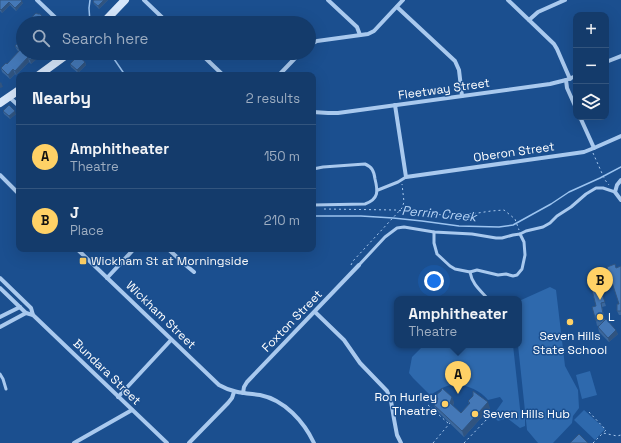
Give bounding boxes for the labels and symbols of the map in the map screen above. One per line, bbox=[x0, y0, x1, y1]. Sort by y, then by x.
street label: Fleetway Street bbox=[397, 75, 491, 103]
street label: Oberon Street bbox=[472, 138, 556, 166]
water label: Perrin Creek bbox=[401, 202, 479, 225]
place label: Wickham St at Morningside bbox=[91, 253, 249, 269]
marker: Wickham St at Morningside bbox=[78, 256, 88, 266]
pin: B bbox=[587, 267, 613, 300]
your location bbox=[424, 271, 444, 291]
street label: Wickham Street bbox=[123, 277, 199, 353]
street label: Foxton Street bbox=[258, 287, 326, 355]
place label: L bbox=[608, 309, 615, 325]
marker: L bbox=[595, 312, 605, 322]
marker: Seven Hills State School bbox=[565, 317, 575, 327]
place label: Seven Hills State School bbox=[533, 328, 607, 358]
street label: Bundara Street bbox=[70, 336, 144, 408]
pin: A bbox=[445, 361, 471, 394]
place label: Ron Hurley Theatre bbox=[374, 389, 437, 419]
marker: Ron Hurley Theatre bbox=[440, 399, 450, 409]
place label: Seven Hills Hub bbox=[483, 406, 570, 422]
marker: Seven Hills Hub bbox=[470, 409, 480, 419]

